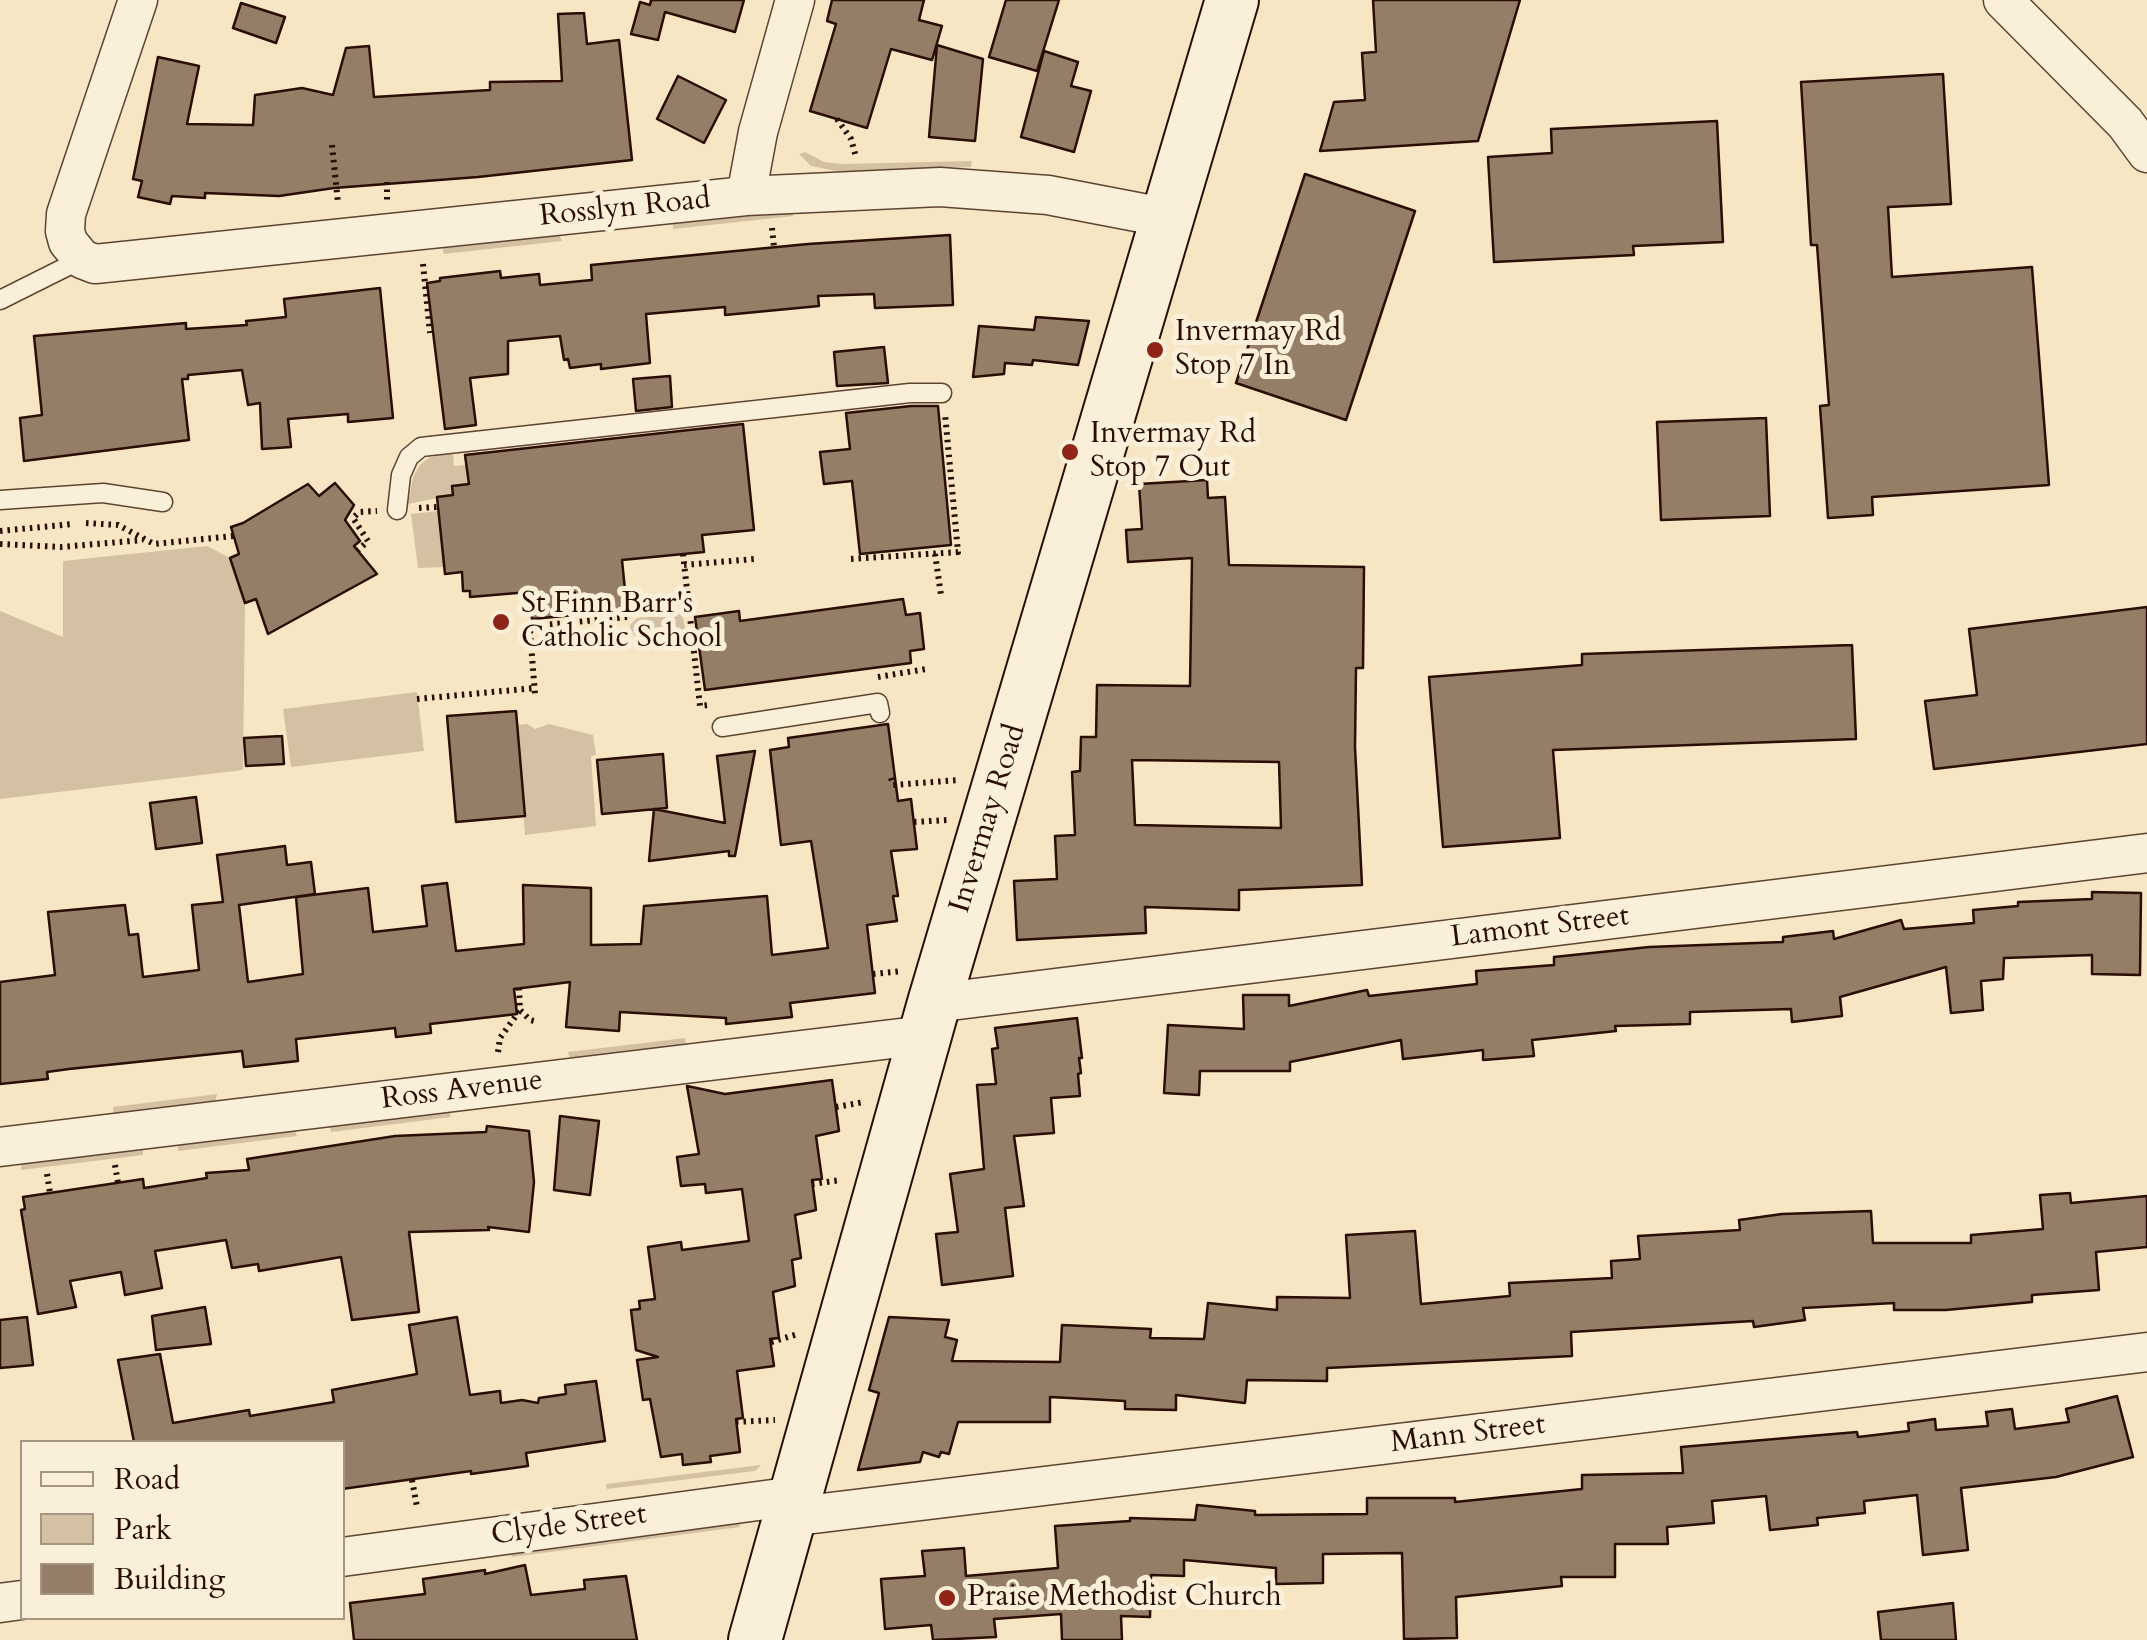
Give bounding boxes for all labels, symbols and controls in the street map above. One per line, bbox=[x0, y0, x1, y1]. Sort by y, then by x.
street label: Rosslyn Road bbox=[538, 182, 712, 236]
place label: Invermay Rd Stop 7 In bbox=[1175, 315, 1341, 386]
marker: Invermay Rd Stop 7 In bbox=[1144, 339, 1166, 361]
place label: Invermay Rd Stop 7 Out bbox=[1090, 417, 1256, 488]
marker: Invermay Rd Stop 7 Out bbox=[1059, 441, 1081, 463]
place label: St Finn Barr's Catholic School bbox=[521, 587, 722, 658]
marker: St Finn Barr's Catholic School bbox=[490, 611, 512, 633]
street label: Invermay Road bbox=[943, 720, 1035, 918]
street label: Lamont Street bbox=[1449, 899, 1631, 957]
street label: Ross Avenue bbox=[379, 1063, 545, 1119]
street label: Mann Street bbox=[1389, 1408, 1547, 1462]
legend bbox=[20, 1440, 345, 1620]
text: Road bbox=[114, 1459, 180, 1500]
street label: Clyde Street bbox=[489, 1497, 649, 1555]
text: Park bbox=[114, 1509, 172, 1550]
text: Building bbox=[114, 1559, 225, 1600]
place label: Praise Methodist Church bbox=[967, 1580, 1282, 1616]
marker: Praise Methodist Church bbox=[936, 1587, 958, 1609]

